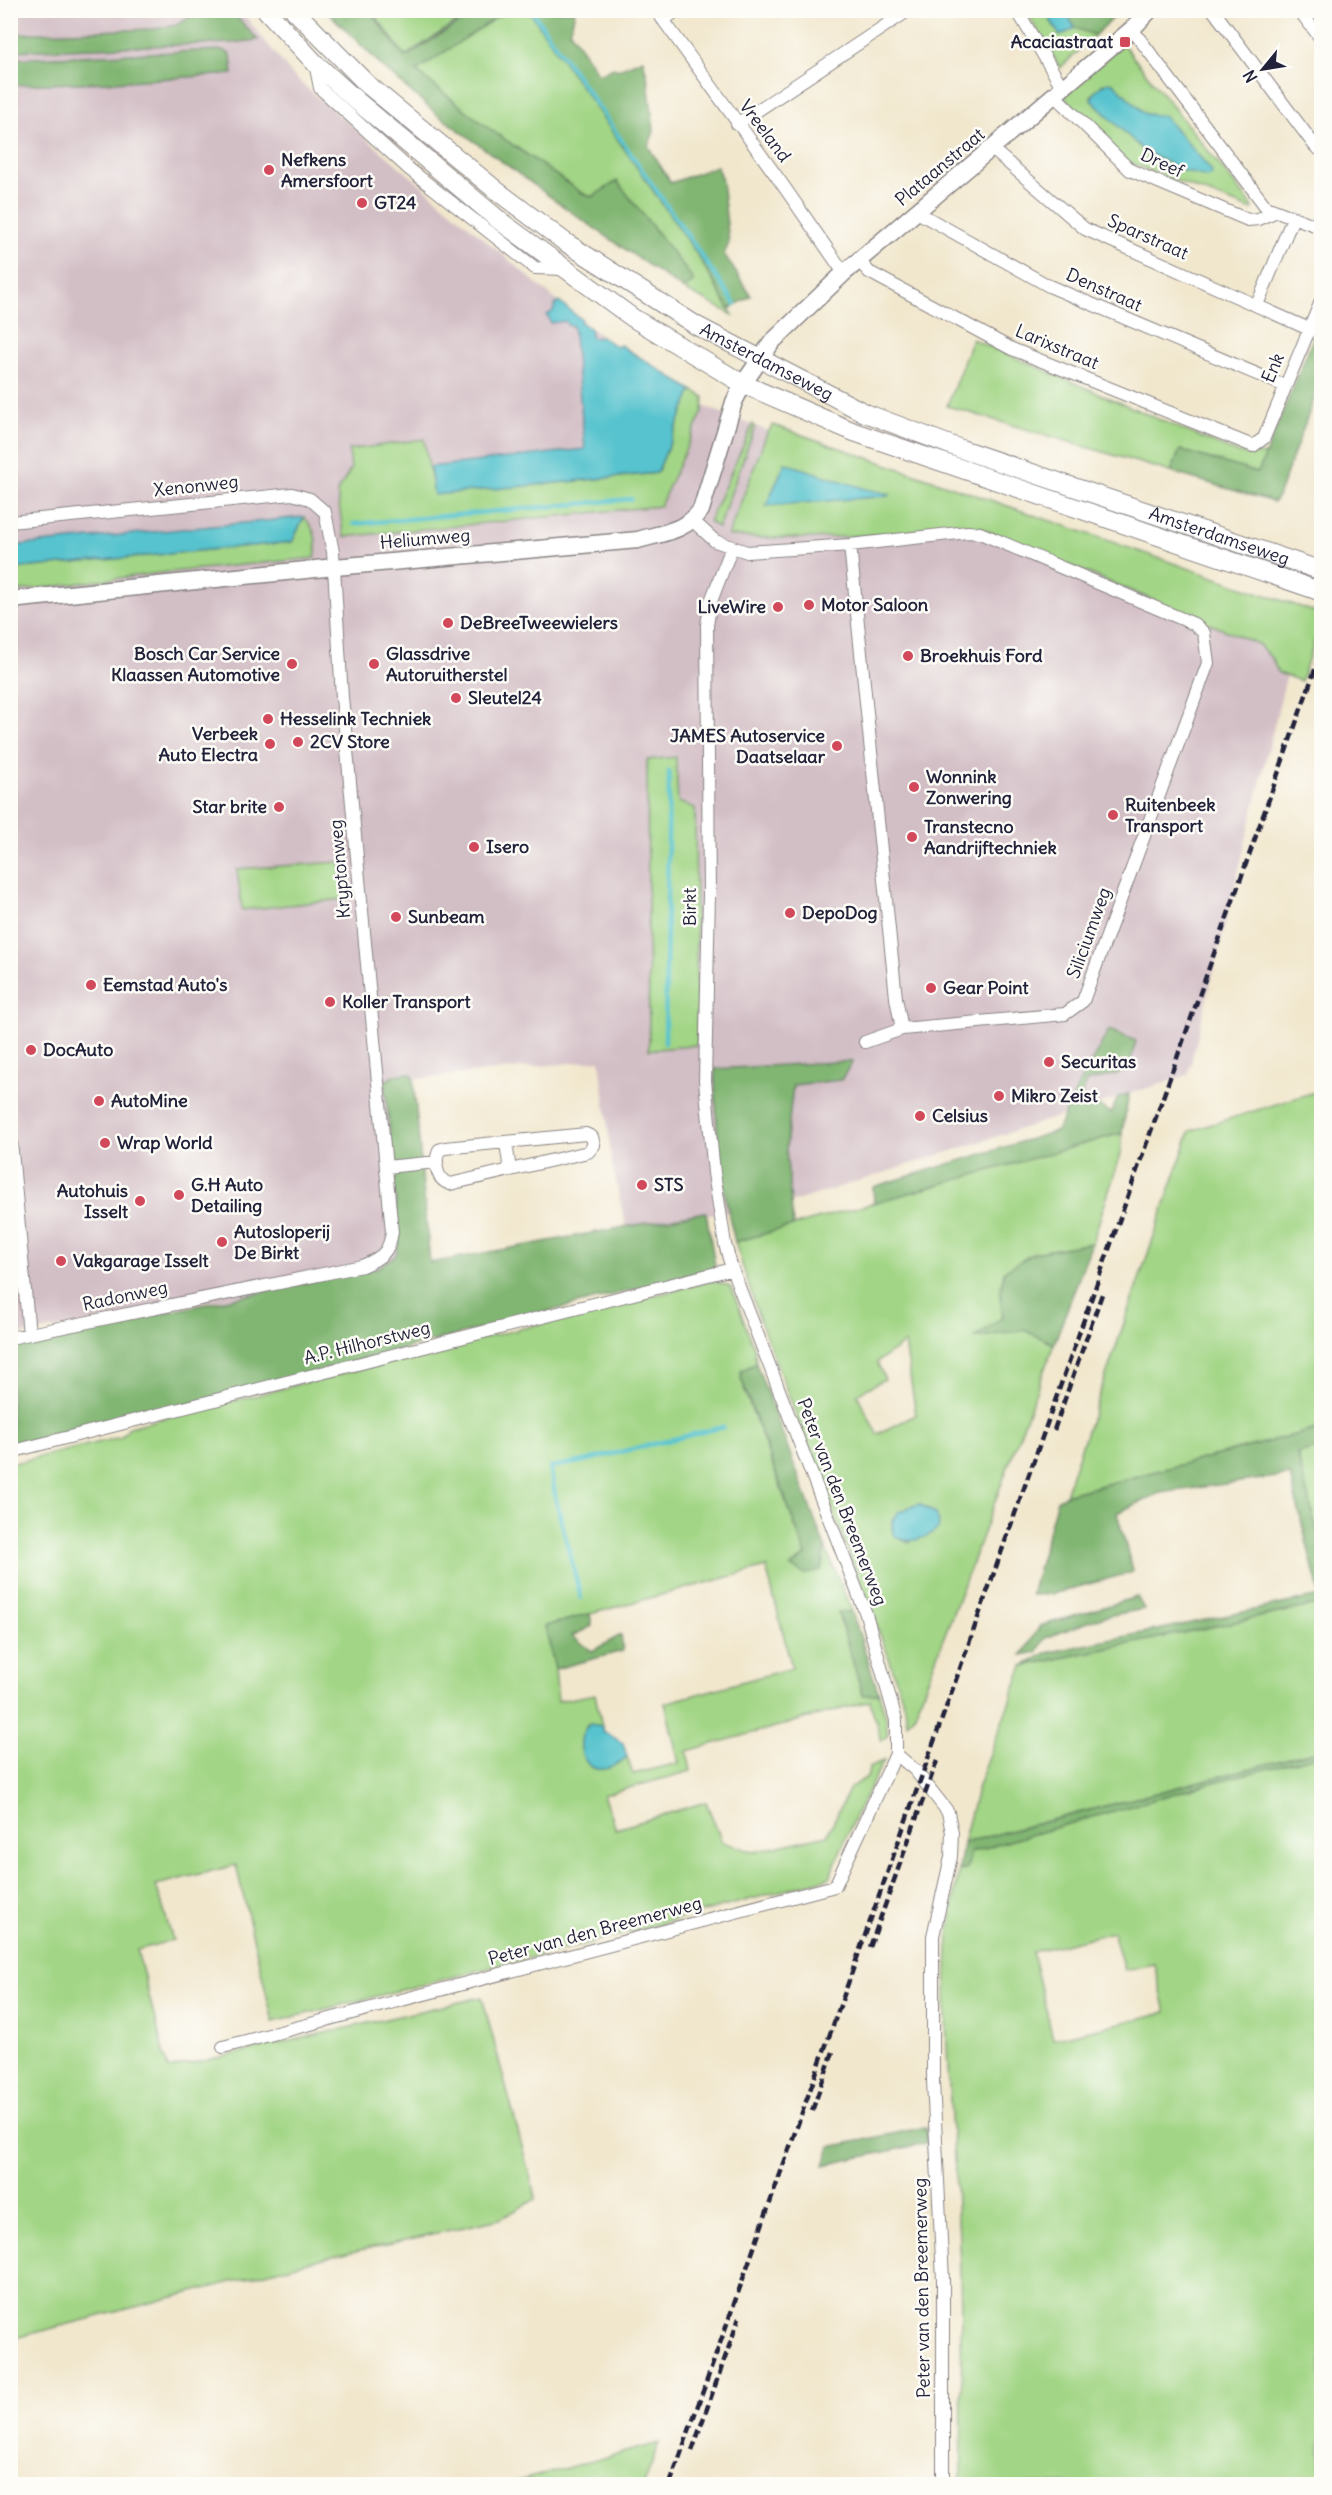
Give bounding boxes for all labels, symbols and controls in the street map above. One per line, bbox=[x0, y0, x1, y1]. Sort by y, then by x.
place label: Acaciastraat bbox=[1011, 30, 1114, 53]
marker: Acaciastraat bbox=[1118, 35, 1132, 49]
north arrow bbox=[1233, 39, 1293, 99]
text: N bbox=[1239, 67, 1261, 86]
street label: Vreeland bbox=[734, 95, 797, 167]
street label: Plataanstraat bbox=[890, 122, 989, 211]
street label: Dreef bbox=[1137, 143, 1188, 183]
place label: Nefkens Amersfoort bbox=[281, 148, 374, 192]
marker: Nefkens Amersfoort bbox=[262, 163, 276, 177]
place label: GT24 bbox=[374, 191, 417, 214]
marker: GT24 bbox=[355, 196, 369, 210]
street label: Sparstraat bbox=[1104, 209, 1192, 265]
street label: Denstraat bbox=[1063, 263, 1146, 316]
street label: Amsterdamseweg bbox=[696, 318, 837, 405]
street label: Larixstraat bbox=[1012, 319, 1102, 374]
street label: Enk bbox=[1256, 349, 1289, 386]
street label: Xenonweg bbox=[152, 470, 239, 501]
street label: Amsterdamseweg bbox=[1146, 501, 1293, 570]
street label: Heliumweg bbox=[379, 523, 471, 554]
place label: Motor Saloon bbox=[821, 593, 929, 616]
place label: LiveWire bbox=[697, 595, 766, 618]
marker: Motor Saloon bbox=[802, 598, 816, 612]
marker: LiveWire bbox=[771, 600, 785, 614]
place label: DeBreeTweewielers bbox=[460, 611, 618, 634]
marker: DeBreeTweewielers bbox=[441, 616, 455, 630]
place label: Bosch Car Service Klaassen Automotive bbox=[111, 642, 280, 686]
place label: Glassdrive Autoruitherstel bbox=[386, 642, 507, 686]
place label: Broekhuis Ford bbox=[920, 644, 1043, 667]
marker: Broekhuis Ford bbox=[901, 649, 915, 663]
marker: Bosch Car Service Klaassen Automotive bbox=[285, 657, 299, 671]
marker: Glassdrive Autoruitherstel bbox=[367, 657, 381, 671]
place label: Sleutel24 bbox=[468, 686, 542, 709]
marker: Sleutel24 bbox=[449, 691, 463, 705]
place label: Hesselink Techniek bbox=[280, 707, 431, 730]
marker: Hesselink Techniek bbox=[261, 712, 275, 726]
place label: Verbeek Auto Electra bbox=[158, 722, 258, 766]
place label: JAMES Autoservice Daatselaar bbox=[670, 724, 826, 768]
place label: 2CV Store bbox=[310, 730, 390, 753]
marker: 2CV Store bbox=[291, 735, 305, 749]
marker: Verbeek Auto Electra bbox=[263, 737, 277, 751]
marker: JAMES Autoservice Daatselaar bbox=[830, 739, 844, 753]
place label: Wonnink Zonwering bbox=[926, 765, 1012, 809]
marker: Wonnink Zonwering bbox=[907, 780, 921, 794]
place label: Ruitenbeek Transport bbox=[1125, 793, 1215, 837]
place label: Star brite bbox=[192, 795, 267, 818]
marker: Star brite bbox=[272, 800, 286, 814]
marker: Ruitenbeek Transport bbox=[1106, 808, 1120, 822]
place label: Transtecno Aandrijftechniek bbox=[924, 815, 1057, 859]
street label: Kryptonweg bbox=[324, 819, 355, 919]
marker: Transtecno Aandrijftechniek bbox=[905, 830, 919, 844]
place label: Isero bbox=[486, 835, 529, 858]
marker: Isero bbox=[467, 840, 481, 854]
street label: Siliciumweg bbox=[1061, 884, 1116, 982]
street label: Birkt bbox=[678, 888, 701, 926]
place label: DepoDog bbox=[802, 901, 878, 924]
place label: Sunbeam bbox=[408, 905, 485, 928]
marker: DepoDog bbox=[783, 906, 797, 920]
marker: Sunbeam bbox=[389, 910, 403, 924]
place label: Eemstad Auto's bbox=[103, 973, 227, 996]
place label: Gear Point bbox=[943, 976, 1029, 999]
marker: Eemstad Auto's bbox=[84, 978, 98, 992]
marker: Gear Point bbox=[924, 981, 938, 995]
place label: Koller Transport bbox=[342, 990, 471, 1013]
marker: Koller Transport bbox=[323, 995, 337, 1009]
place label: DocAuto bbox=[43, 1038, 113, 1061]
marker: DocAuto bbox=[24, 1043, 38, 1057]
place label: Securitas bbox=[1061, 1050, 1136, 1073]
marker: Securitas bbox=[1042, 1055, 1056, 1069]
place label: Mikro Zeist bbox=[1011, 1084, 1099, 1107]
place label: AutoMine bbox=[111, 1089, 188, 1112]
marker: Mikro Zeist bbox=[992, 1089, 1006, 1103]
marker: AutoMine bbox=[92, 1094, 106, 1108]
place label: Celsius bbox=[932, 1104, 988, 1127]
marker: Celsius bbox=[913, 1109, 927, 1123]
place label: Wrap World bbox=[117, 1131, 213, 1154]
marker: Wrap World bbox=[98, 1136, 112, 1150]
place label: G.H Auto Detailing bbox=[191, 1173, 263, 1217]
place label: STS bbox=[654, 1173, 683, 1196]
marker: STS bbox=[635, 1178, 649, 1192]
place label: Autohuis Isselt bbox=[57, 1179, 129, 1223]
marker: G.H Auto Detailing bbox=[172, 1188, 186, 1202]
marker: Autohuis Isselt bbox=[133, 1194, 147, 1208]
place label: Autosloperij De Birkt bbox=[234, 1220, 330, 1264]
marker: Autosloperij De Birkt bbox=[215, 1235, 229, 1249]
place label: Vakgarage Isselt bbox=[73, 1249, 210, 1272]
marker: Vakgarage Isselt bbox=[54, 1254, 68, 1268]
street label: Radonweg bbox=[80, 1275, 170, 1316]
street label: A.P. Hilhorstweg bbox=[301, 1316, 432, 1369]
street label: Peter van den Breemerweg bbox=[792, 1395, 893, 1609]
street label: Peter van den Breemerweg bbox=[485, 1891, 704, 1970]
street label: Peter van den Breemerweg bbox=[908, 2178, 935, 2398]

